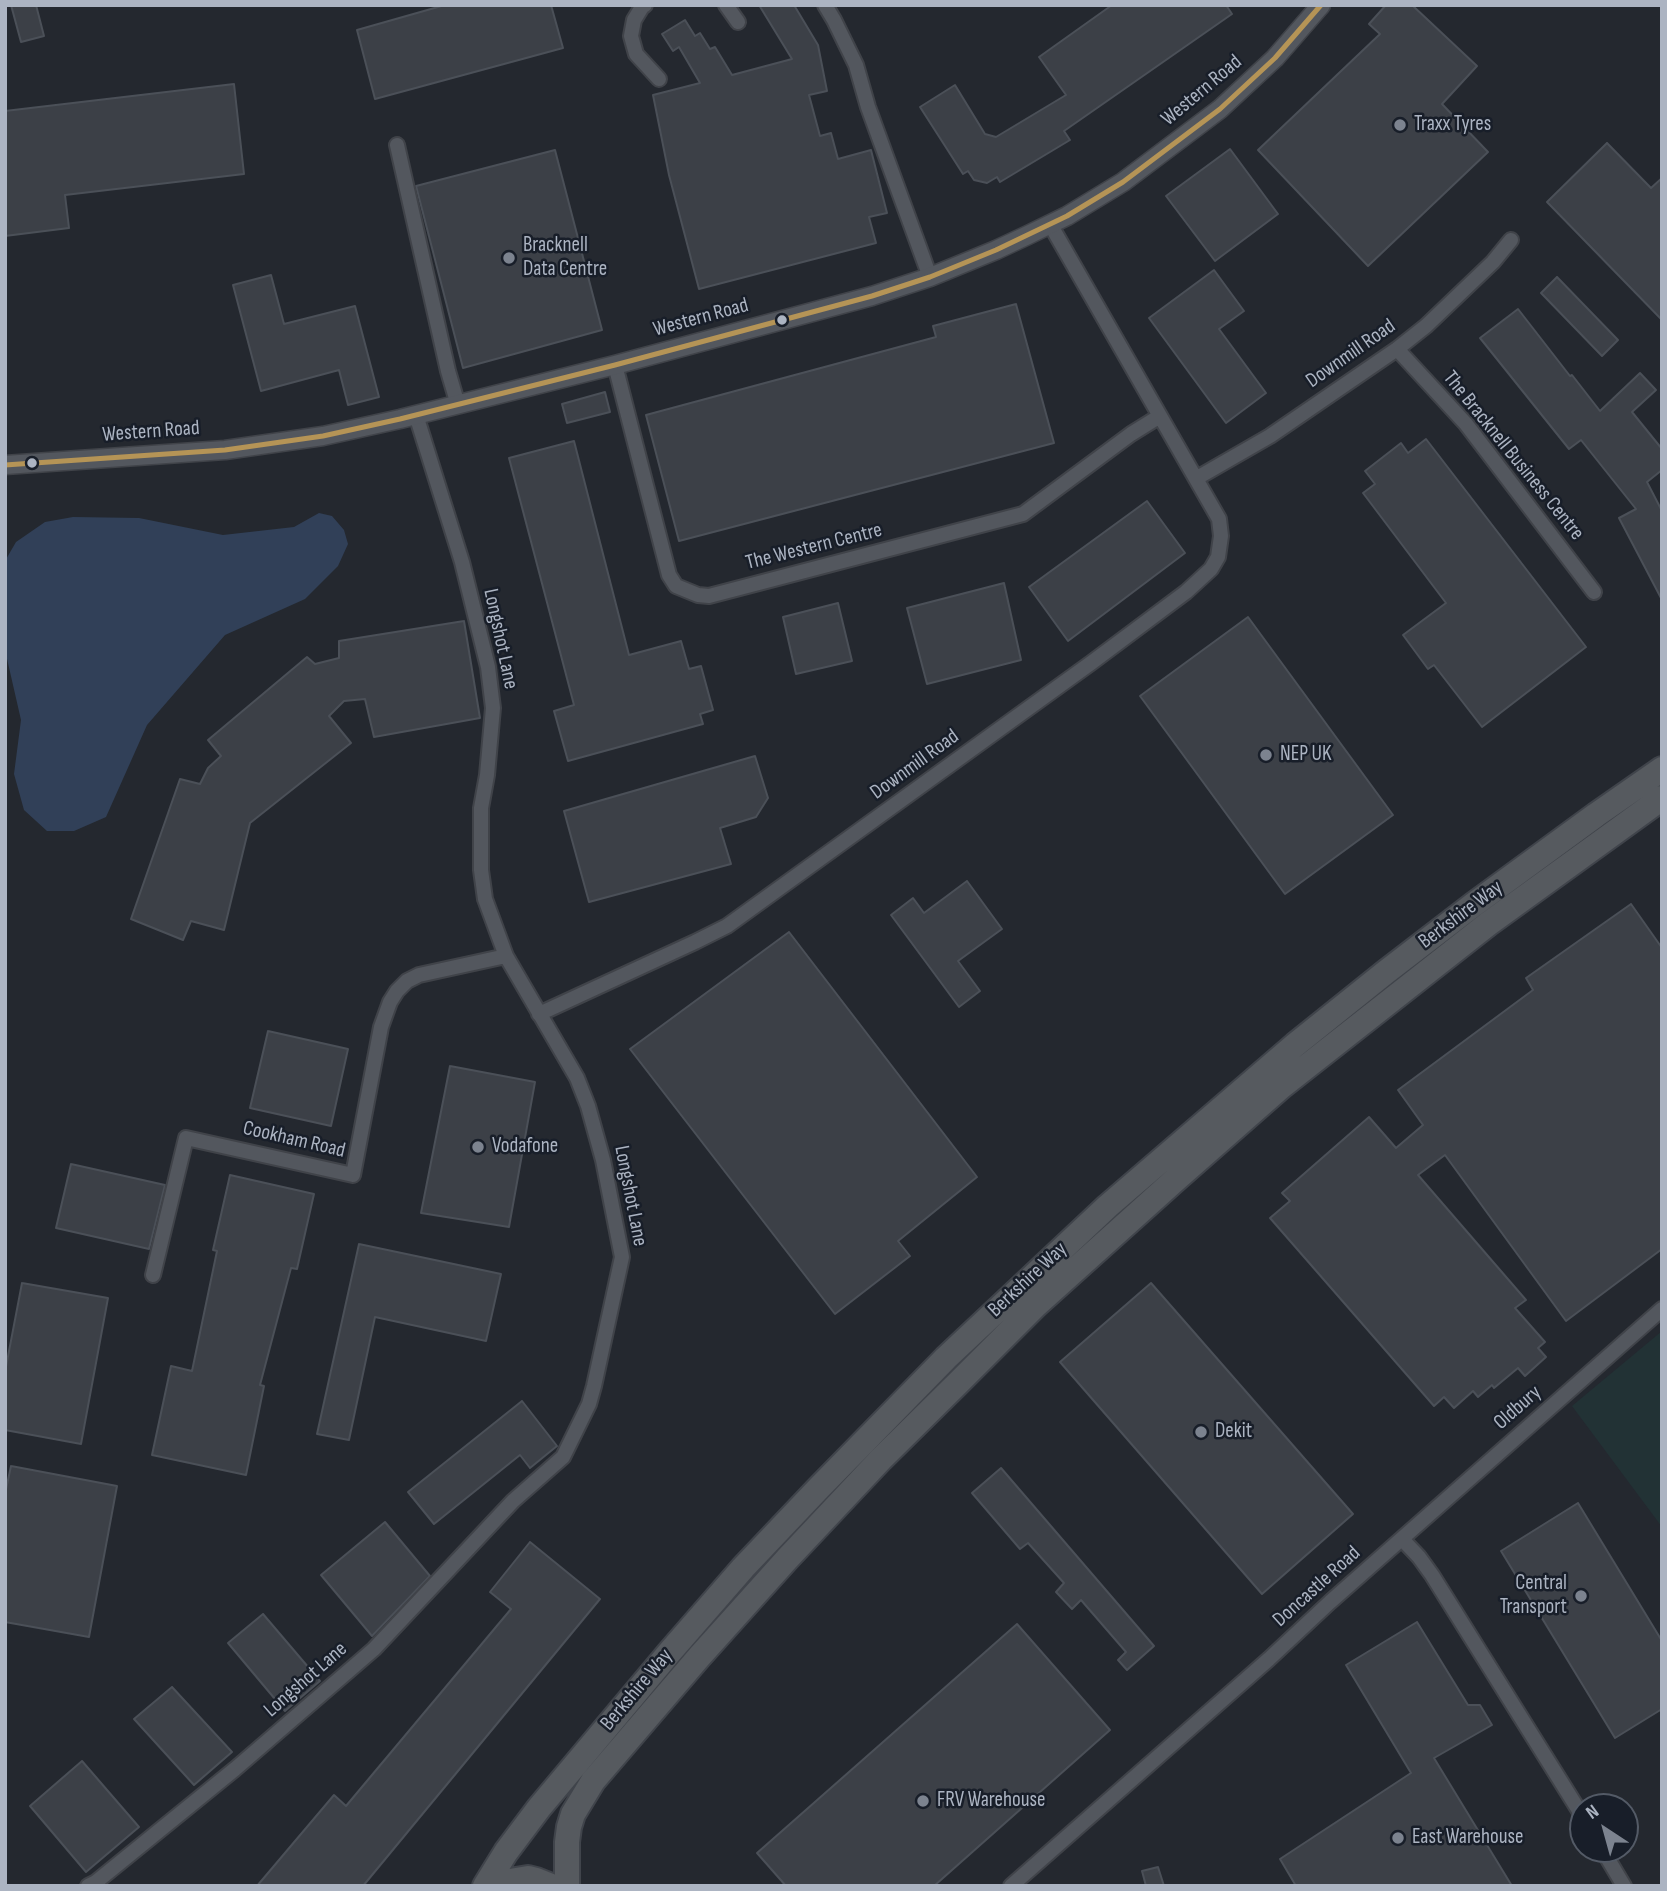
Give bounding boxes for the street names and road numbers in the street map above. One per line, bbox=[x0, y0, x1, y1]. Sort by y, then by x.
street label: Western Road bbox=[1157, 50, 1247, 132]
street label: Western Road bbox=[651, 293, 751, 343]
street label: Downmill Road bbox=[1301, 314, 1401, 394]
street label: The Bracknell Business Centre bbox=[1437, 366, 1589, 546]
street label: Western Road bbox=[102, 416, 200, 448]
street label: The Western Centre bbox=[743, 518, 885, 576]
street label: Longshot Lane bbox=[477, 587, 523, 691]
street label: Downmill Road bbox=[866, 724, 964, 806]
street label: Berkshire Way bbox=[1414, 875, 1508, 955]
street label: Cookham Road bbox=[240, 1116, 348, 1164]
street label: Longshot Lane bbox=[608, 1144, 652, 1248]
street label: Berkshire Way bbox=[983, 1237, 1073, 1323]
street label: Oldbury bbox=[1489, 1381, 1547, 1435]
street label: Doncastle Road bbox=[1268, 1541, 1366, 1633]
street label: Longshot Lane bbox=[259, 1637, 353, 1723]
street label: Berkshire Way bbox=[596, 1644, 678, 1736]

